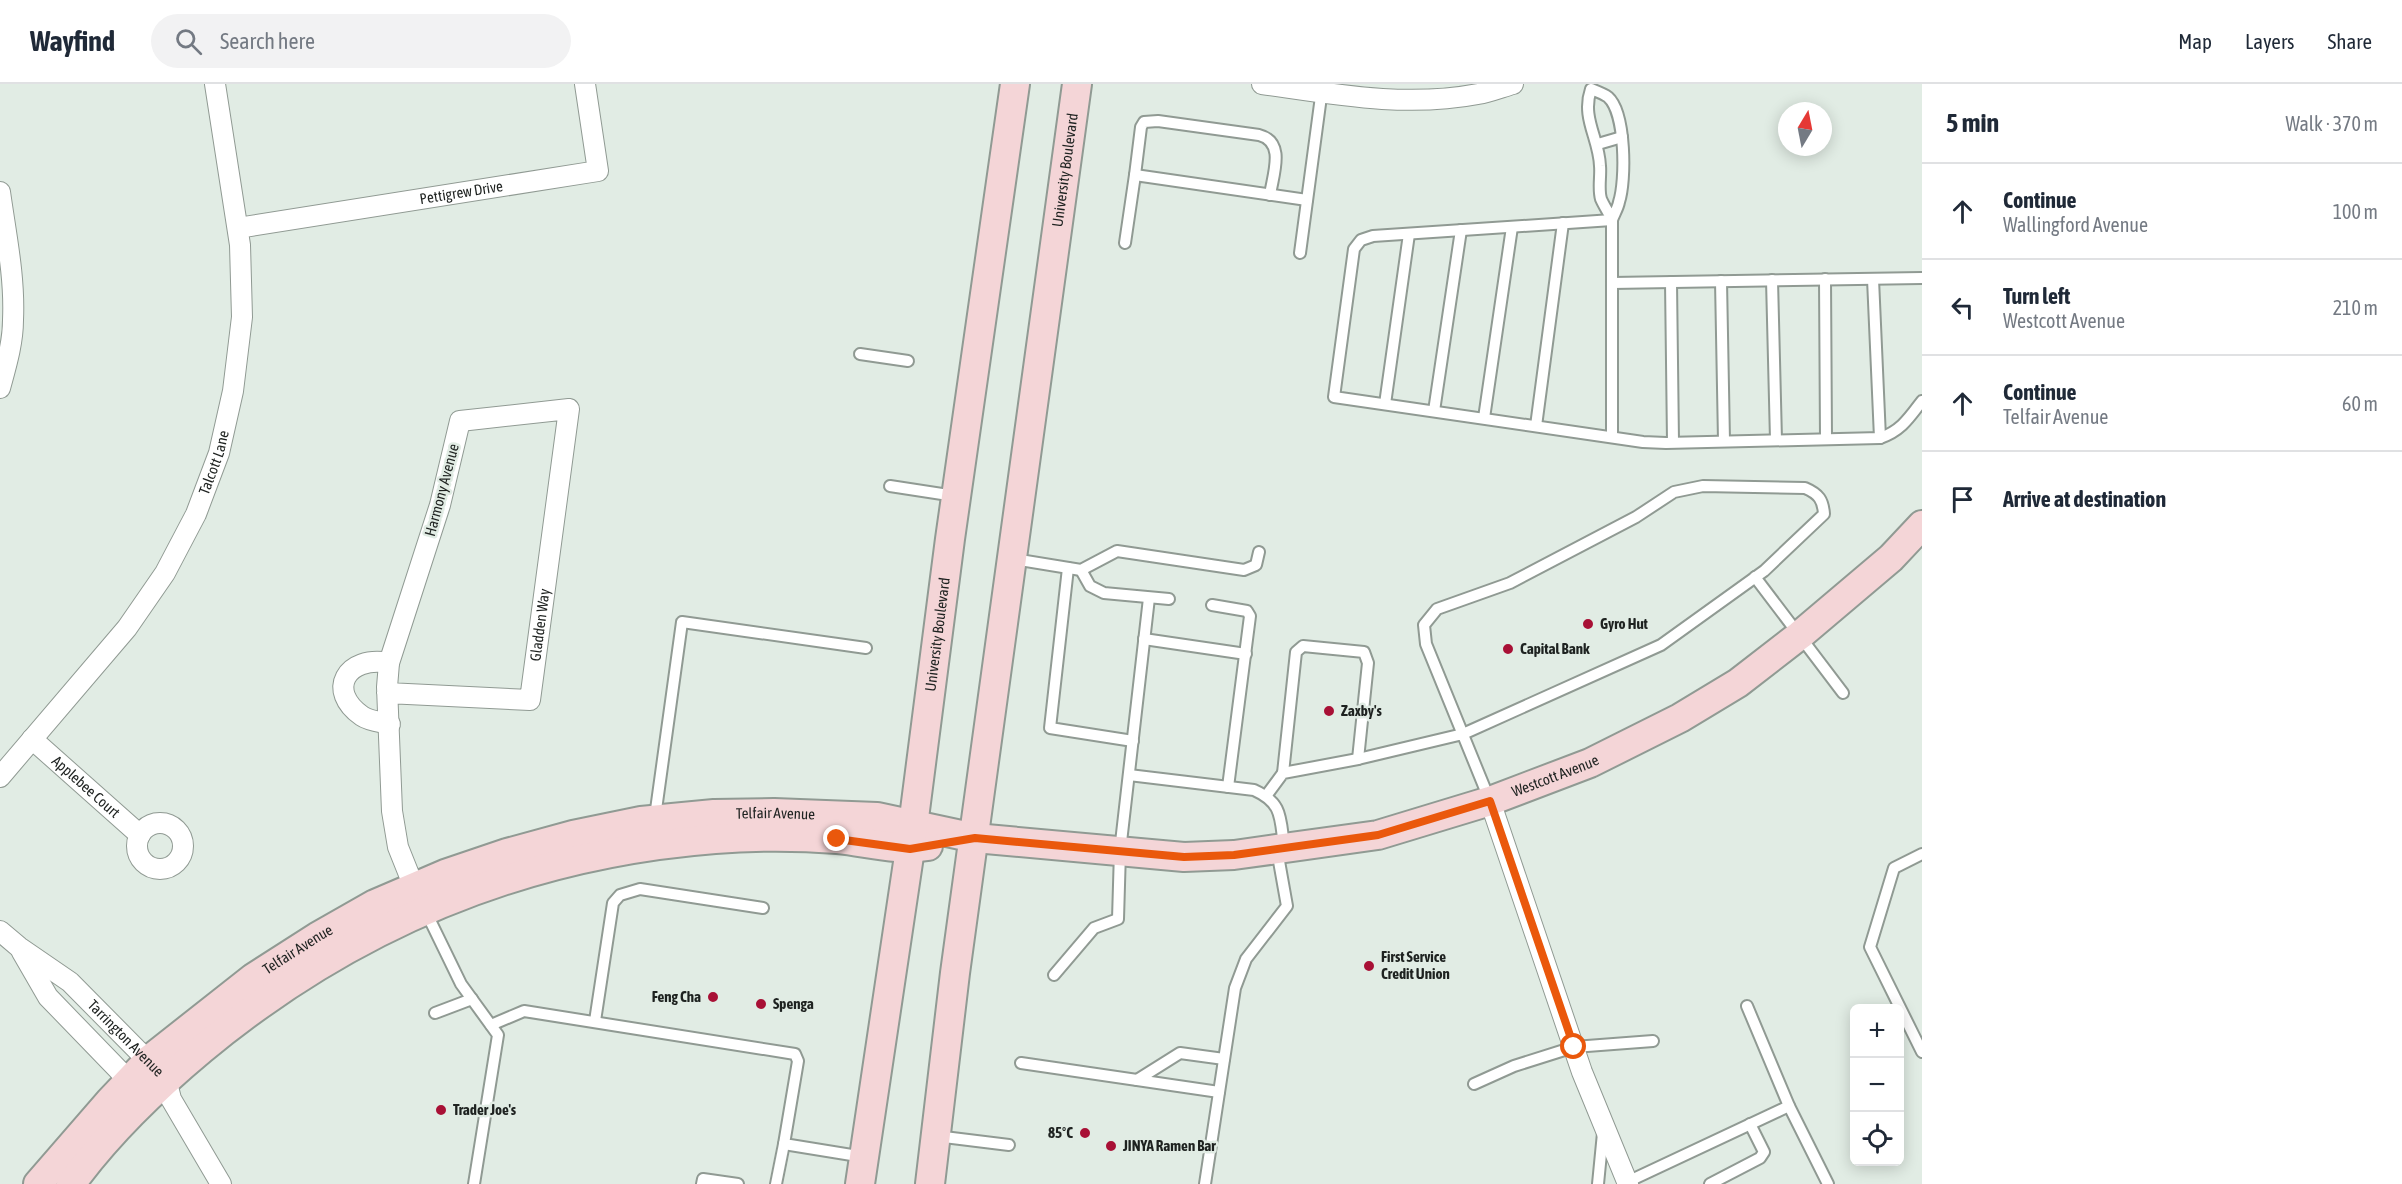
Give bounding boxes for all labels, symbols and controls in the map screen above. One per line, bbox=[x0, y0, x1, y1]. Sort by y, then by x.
search box bbox=[151, 14, 571, 68]
text: Wayfind bbox=[30, 25, 115, 57]
icon: search bbox=[172, 25, 205, 58]
text: Search here bbox=[220, 28, 315, 54]
text: Map bbox=[2178, 29, 2212, 53]
text: Layers bbox=[2245, 29, 2295, 53]
text: Share bbox=[2328, 29, 2372, 53]
north arrow bbox=[1778, 102, 1832, 156]
text: 5 min bbox=[1946, 108, 1999, 138]
street label: University Boulevard bbox=[1048, 112, 1081, 228]
text: Walk · 370 m bbox=[2286, 112, 2378, 135]
street label: Pettigrew Drive bbox=[418, 177, 504, 207]
text: Continue bbox=[2003, 187, 2077, 213]
icon: ahead bbox=[1946, 195, 1979, 228]
text: 100 m bbox=[2333, 200, 2378, 223]
text: Wallingford Avenue bbox=[2003, 213, 2148, 236]
text: Turn left bbox=[2003, 283, 2070, 309]
icon: left bbox=[1946, 291, 1979, 324]
text: 210 m bbox=[2333, 296, 2378, 319]
text: Westcott Avenue bbox=[2003, 309, 2125, 332]
text: Continue bbox=[2003, 379, 2077, 405]
icon: ahead bbox=[1946, 387, 1979, 420]
text: 60 m bbox=[2342, 392, 2378, 415]
text: Telfair Avenue bbox=[2003, 405, 2108, 428]
street label: Talcott Lane bbox=[195, 429, 232, 497]
street label: Harmony Avenue bbox=[421, 442, 462, 538]
icon: arrive bbox=[1946, 483, 1979, 516]
text: Arrive at destination bbox=[2003, 486, 2166, 512]
street label: University Boulevard bbox=[921, 576, 953, 692]
street label: Gladden Way bbox=[526, 588, 553, 662]
place label: Gyro Hut bbox=[1600, 615, 1649, 632]
marker: Gyro Hut bbox=[1581, 617, 1595, 631]
place label: Capital Bank bbox=[1520, 640, 1590, 657]
marker: Capital Bank bbox=[1501, 642, 1515, 656]
place label: Zaxby's bbox=[1341, 702, 1382, 719]
marker: Zaxby's bbox=[1322, 704, 1336, 718]
street label: Westcott Avenue bbox=[1509, 751, 1602, 800]
street label: Applebee Court bbox=[49, 752, 123, 821]
street label: Telfair Avenue bbox=[736, 804, 816, 823]
route end bbox=[823, 825, 849, 851]
street label: Telfair Avenue bbox=[260, 921, 336, 977]
place label: First Service Credit Union bbox=[1381, 948, 1450, 982]
marker: First Service Credit Union bbox=[1362, 959, 1376, 973]
place label: Feng Cha bbox=[652, 988, 701, 1005]
marker: Feng Cha bbox=[706, 990, 720, 1004]
place label: Spenga bbox=[773, 995, 814, 1012]
street label: Tarrington Avenue bbox=[85, 996, 168, 1080]
marker: Spenga bbox=[754, 997, 768, 1011]
map controls bbox=[1850, 1004, 1904, 1166]
button: + bbox=[1850, 1004, 1904, 1058]
route start bbox=[1560, 1033, 1586, 1059]
button: − bbox=[1850, 1058, 1904, 1112]
place label: Trader Joe's bbox=[453, 1101, 517, 1118]
marker: Trader Joe's bbox=[434, 1103, 448, 1117]
button: locate bbox=[1850, 1112, 1904, 1166]
place label: 85°C bbox=[1048, 1124, 1073, 1141]
marker: 85°C bbox=[1078, 1126, 1092, 1140]
place label: JINYA Ramen Bar bbox=[1122, 1137, 1216, 1154]
marker: JINYA Ramen Bar bbox=[1104, 1139, 1118, 1153]

